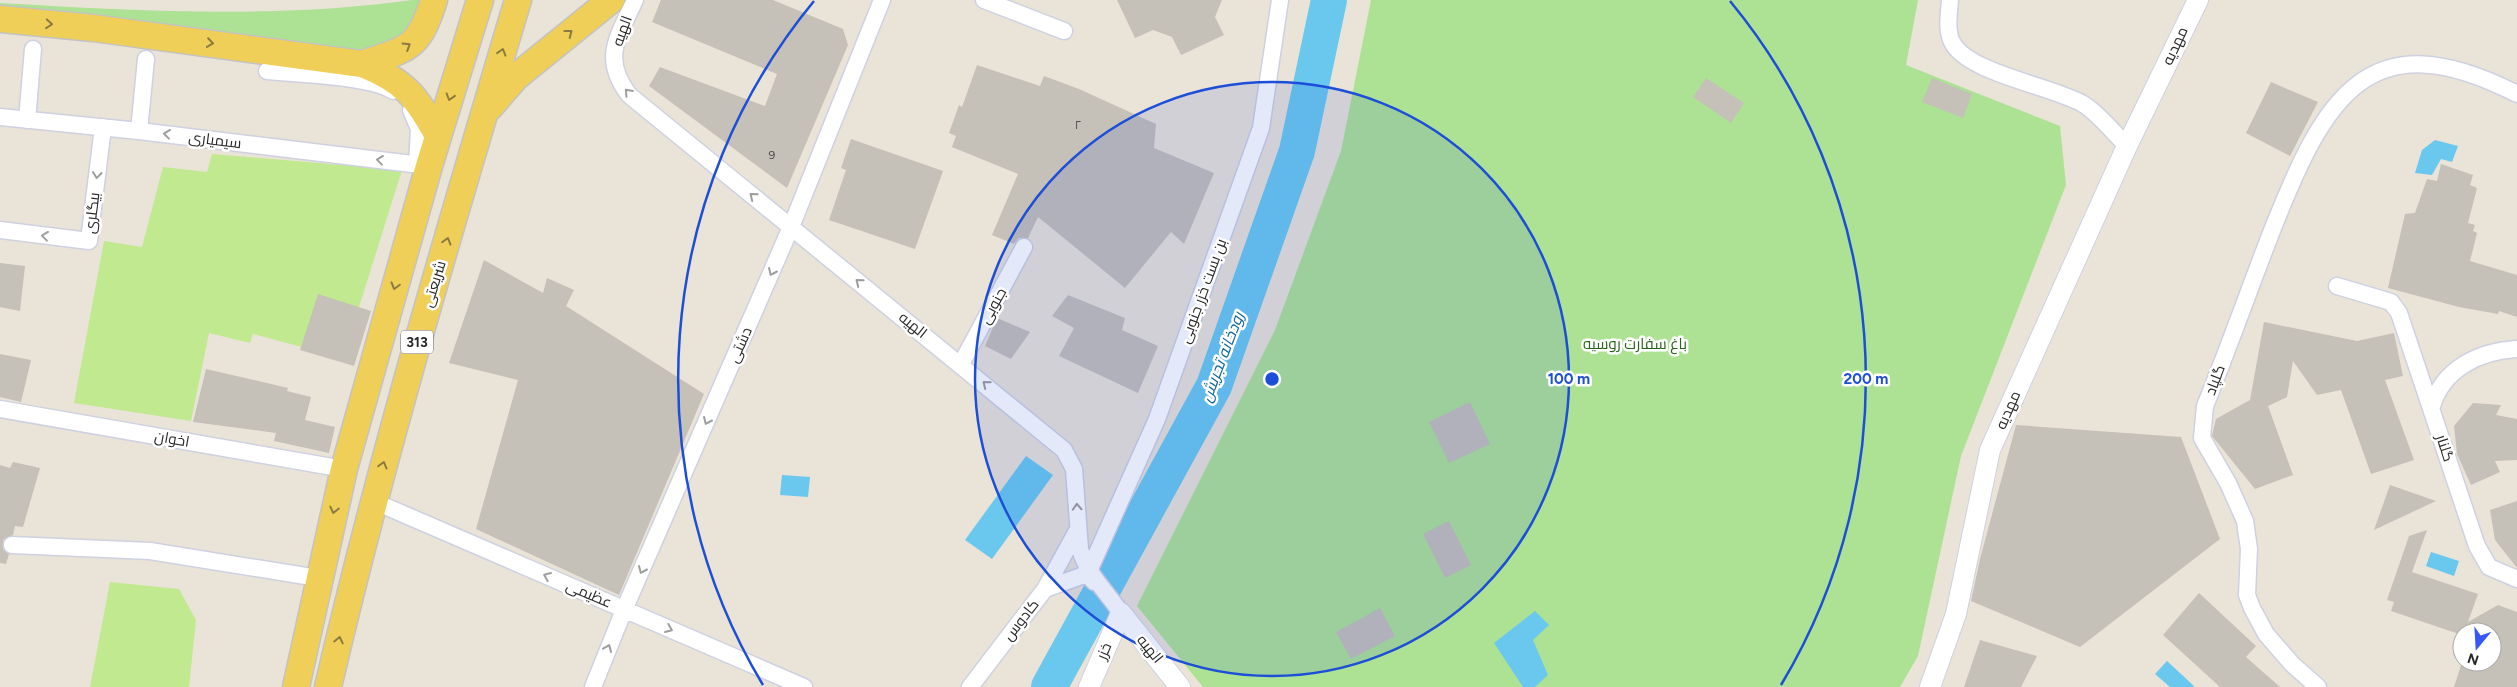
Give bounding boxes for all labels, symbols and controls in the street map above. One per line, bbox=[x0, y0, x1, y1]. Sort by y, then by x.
street label: الهیه bbox=[608, 13, 637, 49]
one-way arrow bbox=[45, 18, 53, 29]
street label: مهدیه bbox=[2158, 24, 2193, 68]
one-way arrow bbox=[563, 31, 572, 39]
one-way arrow bbox=[206, 38, 214, 48]
one-way arrow bbox=[402, 43, 411, 53]
one-way arrow bbox=[497, 48, 507, 57]
one-way arrow bbox=[625, 89, 634, 98]
one-way arrow bbox=[446, 92, 456, 100]
house number: ۲ bbox=[1075, 118, 1081, 132]
street label: سیمیاری bbox=[187, 128, 242, 153]
one-way arrow bbox=[163, 129, 171, 140]
house number: 9 bbox=[769, 148, 776, 162]
one-way arrow bbox=[376, 155, 384, 166]
one-way arrow bbox=[92, 172, 103, 180]
street label: بیگلری bbox=[81, 191, 104, 235]
one-way arrow bbox=[750, 193, 759, 202]
one-way arrow bbox=[40, 231, 48, 242]
street label: بن بست خزر جنوبی bbox=[1176, 236, 1231, 346]
one-way arrow bbox=[441, 238, 451, 246]
street label: شریعتی bbox=[418, 258, 451, 310]
one-way arrow bbox=[767, 267, 778, 276]
one-way arrow bbox=[856, 279, 865, 287]
one-way arrow bbox=[390, 282, 400, 290]
street label: جنوبی bbox=[976, 285, 1011, 328]
street label: الهیه bbox=[895, 308, 931, 343]
water label: رودخانه تجریش bbox=[1196, 308, 1248, 405]
street label: دشتی bbox=[724, 324, 757, 366]
road number: 313 bbox=[401, 331, 433, 354]
park label: باغ سفارت روسیه bbox=[1583, 335, 1687, 355]
street label: گلپاد bbox=[2201, 362, 2230, 398]
centre of rings bbox=[1263, 370, 1281, 388]
text: 100 m bbox=[1548, 370, 1590, 388]
text: 200 m bbox=[1844, 370, 1888, 388]
one-way arrow bbox=[983, 381, 992, 389]
street label: مهدیه bbox=[1992, 388, 2025, 432]
one-way arrow bbox=[702, 416, 713, 425]
street label: اخوان bbox=[153, 427, 191, 452]
street label: گلنار bbox=[2432, 431, 2458, 464]
one-way arrow bbox=[377, 460, 388, 469]
one-way arrow bbox=[1072, 503, 1083, 511]
one-way arrow bbox=[329, 506, 340, 515]
one-way arrow bbox=[637, 565, 648, 574]
one-way arrow bbox=[543, 572, 552, 583]
street label: عظیمی bbox=[563, 576, 615, 613]
street label: کادوس bbox=[999, 596, 1043, 645]
one-way arrow bbox=[664, 622, 673, 633]
north arrow bbox=[2452, 622, 2502, 672]
street label: الهیه bbox=[1132, 631, 1167, 667]
one-way arrow bbox=[333, 635, 344, 644]
street label: خزر bbox=[1092, 640, 1116, 663]
one-way arrow bbox=[602, 644, 613, 653]
text: N bbox=[2465, 649, 2481, 669]

